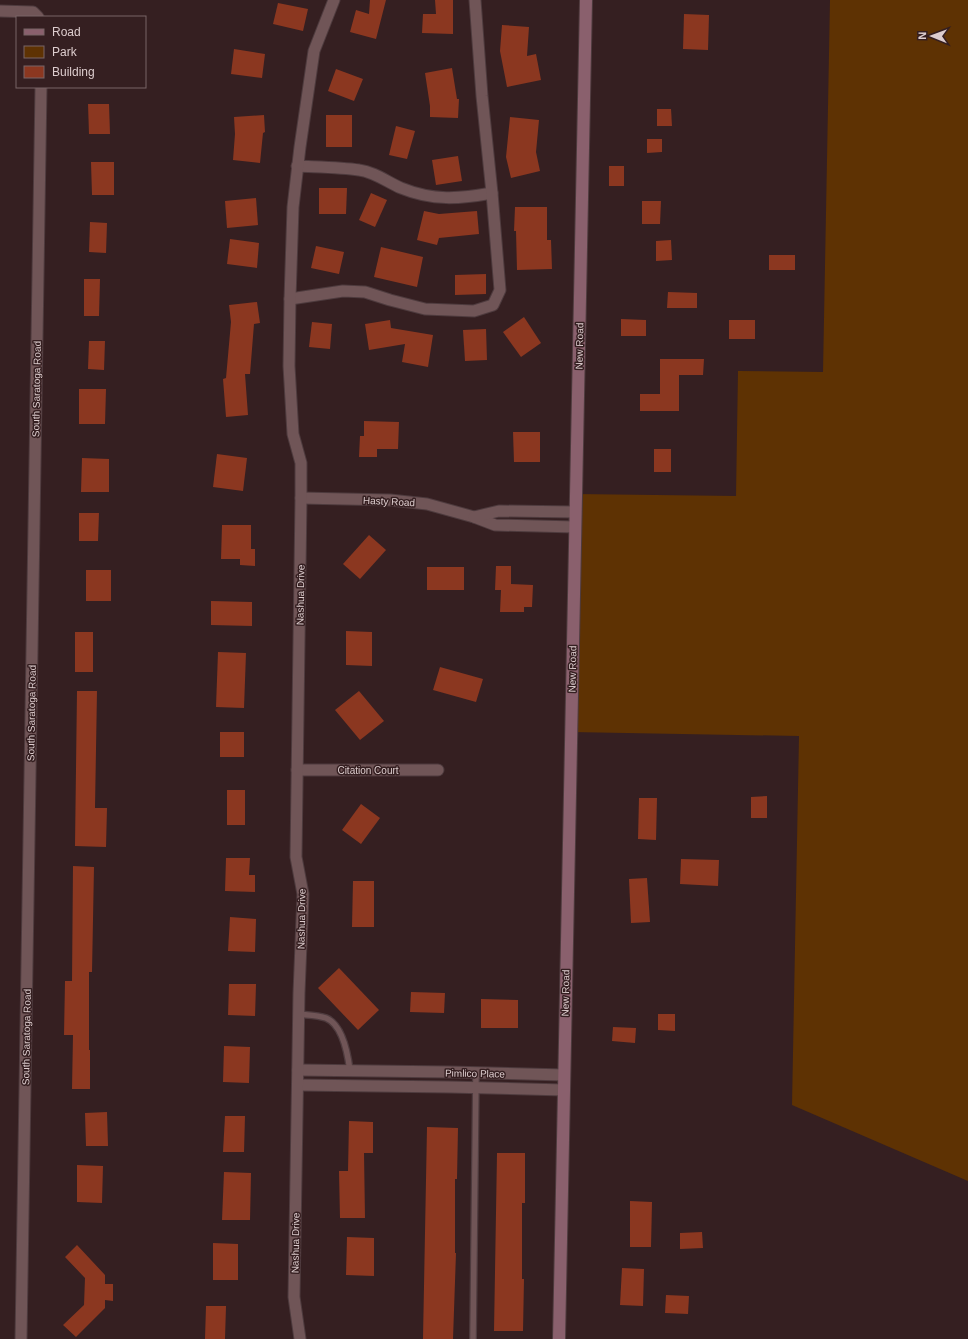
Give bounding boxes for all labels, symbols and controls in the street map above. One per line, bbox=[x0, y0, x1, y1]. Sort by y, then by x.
legend bbox=[16, 16, 146, 88]
north arrow bbox=[912, 16, 952, 56]
text: Road bbox=[52, 25, 81, 39]
text: N bbox=[916, 32, 928, 40]
text: Park bbox=[52, 45, 78, 59]
text: Building bbox=[52, 65, 95, 79]
street label: New Road bbox=[574, 323, 585, 369]
street label: South Saratoga Road bbox=[30, 341, 43, 437]
street label: Hasty Road bbox=[363, 495, 415, 508]
street label: Nashua Drive bbox=[294, 564, 307, 625]
street label: New Road bbox=[567, 646, 578, 692]
street label: South Saratoga Road bbox=[25, 665, 38, 761]
street label: Citation Court bbox=[337, 765, 399, 776]
street label: Nashua Drive bbox=[295, 888, 308, 949]
street label: New Road bbox=[560, 970, 571, 1016]
street label: South Saratoga Road bbox=[20, 989, 33, 1085]
street label: Pimlico Place bbox=[445, 1067, 506, 1080]
street label: Nashua Drive bbox=[289, 1212, 302, 1273]

